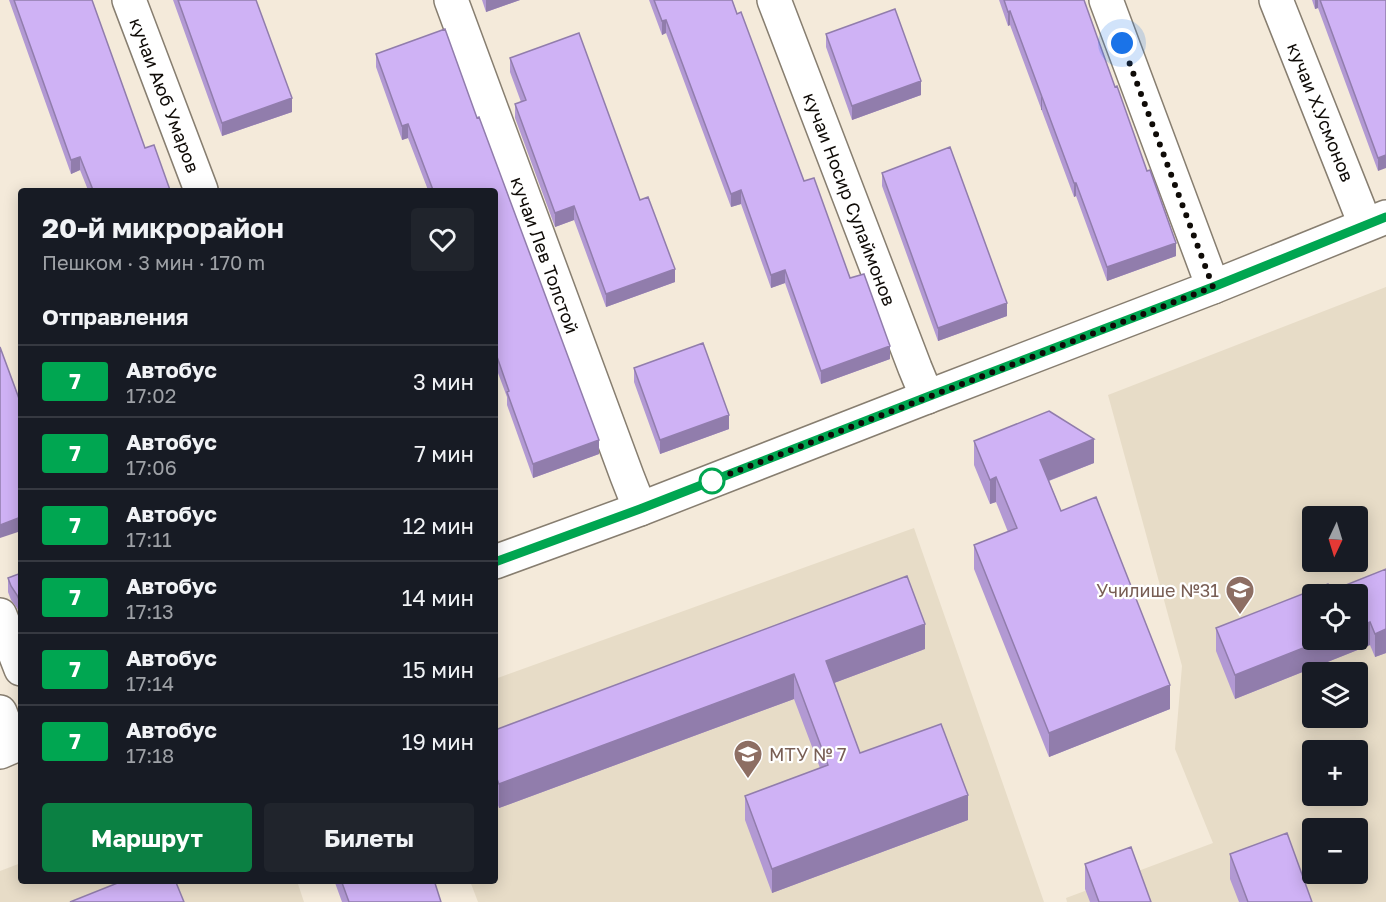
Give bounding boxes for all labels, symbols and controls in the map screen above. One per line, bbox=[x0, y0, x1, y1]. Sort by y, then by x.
street label: кучаи Аюб Умаров bbox=[125, 14, 205, 176]
your location bbox=[1107, 28, 1137, 58]
street label: кучаи Х.Усмонов bbox=[1283, 39, 1359, 185]
street label: кучаи Носир Сулаймонов bbox=[799, 89, 901, 309]
street label: кучаи Лев Толстой bbox=[506, 174, 584, 336]
button: heart bbox=[411, 208, 474, 271]
text: 20-й микрорайон bbox=[42, 211, 284, 244]
text: Пешком · 3 мин · 170 m bbox=[42, 250, 265, 274]
text: Отправления bbox=[42, 303, 188, 330]
text: Автобус bbox=[126, 356, 217, 383]
text: 7 bbox=[69, 368, 81, 394]
text: 3 мин bbox=[413, 368, 474, 395]
text: 17:02 bbox=[126, 383, 176, 407]
text: Автобус bbox=[126, 428, 217, 455]
text: 7 bbox=[69, 440, 81, 466]
text: 7 мин bbox=[414, 440, 474, 467]
text: 17:06 bbox=[126, 455, 177, 479]
unlabelled marker bbox=[699, 468, 725, 494]
text: Автобус bbox=[126, 500, 217, 527]
north arrow bbox=[1302, 506, 1368, 572]
map controls bbox=[1302, 506, 1368, 884]
text: 7 bbox=[69, 512, 81, 538]
text: 12 мин bbox=[402, 512, 474, 539]
text: 17:11 bbox=[126, 527, 172, 551]
text: Автобус bbox=[126, 572, 217, 599]
school or university icon: Училише №31 bbox=[1224, 574, 1256, 616]
place label: Училише №31 bbox=[1096, 579, 1219, 601]
text: 7 bbox=[69, 584, 81, 610]
text: 14 мин bbox=[402, 584, 474, 611]
button: locate bbox=[1302, 584, 1368, 650]
text: 17:13 bbox=[126, 599, 174, 623]
text: Автобус bbox=[126, 644, 217, 671]
text: 7 bbox=[69, 656, 81, 682]
text: 15 мин bbox=[402, 656, 474, 683]
button: layers bbox=[1302, 662, 1368, 728]
text: 17:14 bbox=[126, 671, 174, 695]
text: Автобус bbox=[126, 716, 217, 743]
text: 7 bbox=[69, 728, 81, 754]
text: 19 мин bbox=[402, 728, 474, 755]
school or university icon: МТУ № 7 bbox=[732, 738, 764, 780]
button: + bbox=[1302, 740, 1368, 806]
text: 17:18 bbox=[126, 743, 174, 767]
place label: МТУ № 7 bbox=[769, 743, 847, 765]
button: Маршрут bbox=[42, 803, 252, 872]
button: Билеты bbox=[264, 803, 474, 872]
button: − bbox=[1302, 818, 1368, 884]

